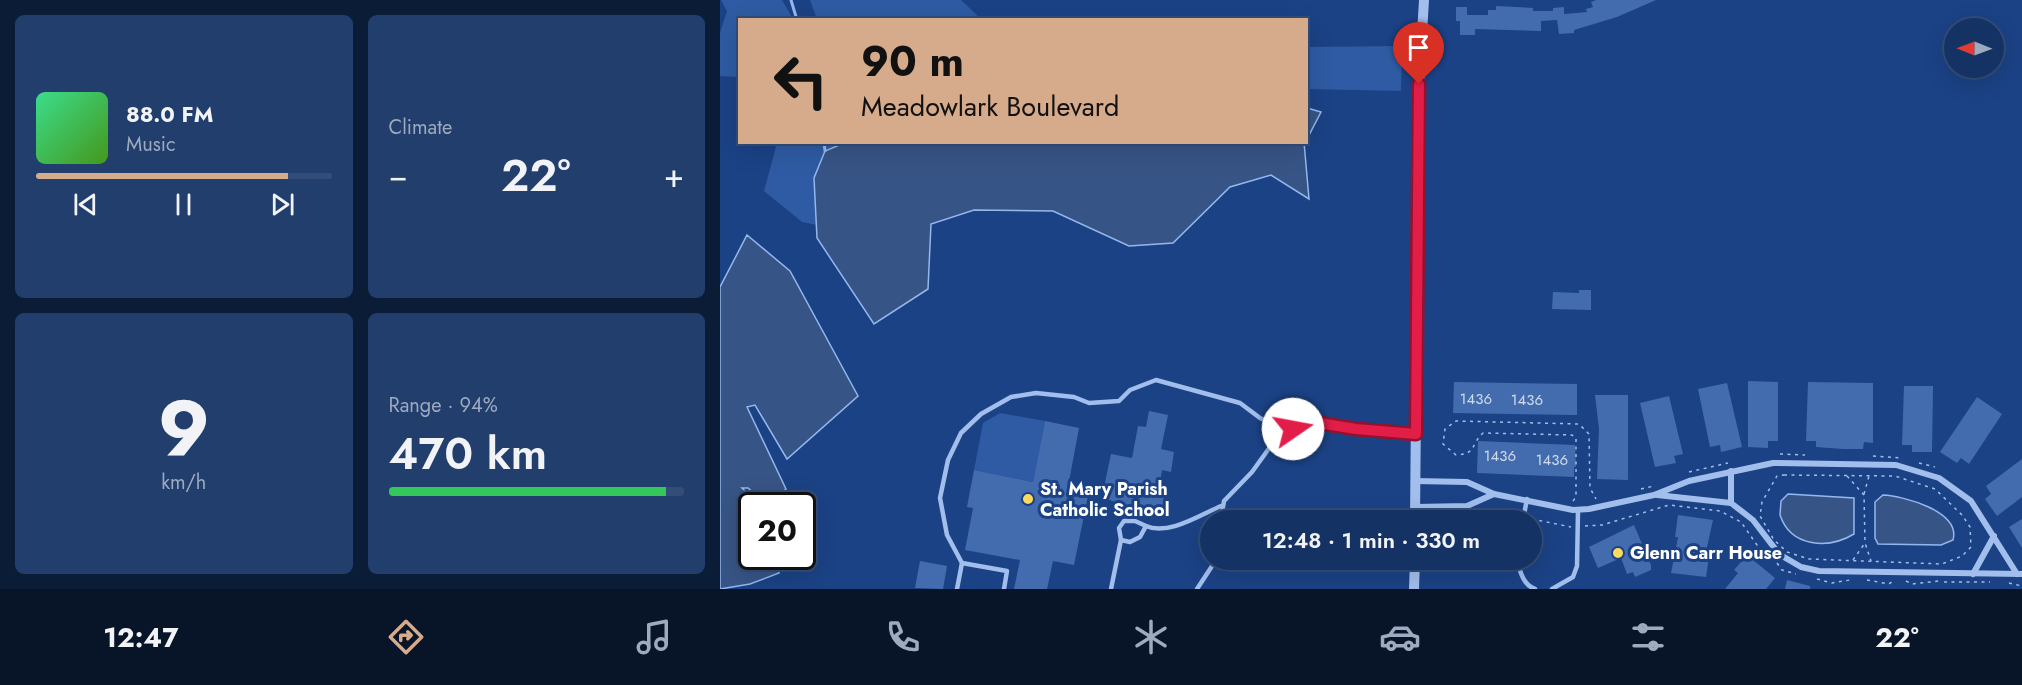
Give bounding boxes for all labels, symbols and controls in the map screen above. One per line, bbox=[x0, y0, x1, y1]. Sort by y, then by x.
north arrow bbox=[1944, 18, 2004, 78]
map controls bbox=[1944, 18, 2004, 78]
pin bbox=[1393, 22, 1444, 84]
text: 90 m bbox=[861, 31, 964, 92]
icon: arrive bbox=[1402, 31, 1435, 64]
icon: left bbox=[762, 42, 840, 120]
text: Meadowlark Boulevard bbox=[861, 87, 1120, 126]
text: 88.0 FM bbox=[126, 98, 213, 130]
text: Climate bbox=[389, 113, 452, 142]
text: Music bbox=[126, 130, 176, 159]
text: 22° bbox=[501, 143, 571, 208]
text: − bbox=[389, 152, 408, 199]
text: + bbox=[664, 152, 684, 199]
icon: previous bbox=[69, 188, 102, 221]
icon: pause bbox=[167, 188, 200, 221]
icon: next bbox=[266, 188, 299, 221]
text: 9 bbox=[158, 373, 210, 485]
house number: 1436 bbox=[1460, 388, 1492, 410]
house number: 1436 bbox=[1511, 389, 1543, 411]
text: Range · 94% bbox=[389, 391, 498, 420]
position arrow bbox=[1261, 397, 1325, 461]
text: 470 km bbox=[389, 421, 547, 486]
house number: 1436 bbox=[1484, 445, 1516, 467]
house number: 1436 bbox=[1536, 449, 1568, 471]
text: km/h bbox=[161, 468, 206, 497]
place label: St. Mary Parish Catholic School bbox=[1040, 476, 1170, 523]
speed limit sign: 20 bbox=[738, 492, 816, 570]
marker: St. Mary Parish Catholic School bbox=[1021, 492, 1035, 506]
text: 12:48 · 1 min · 330 m bbox=[1262, 524, 1480, 556]
place label: Glenn Carr House bbox=[1630, 540, 1782, 566]
marker: Glenn Carr House bbox=[1611, 546, 1625, 560]
icon: directions bbox=[385, 616, 427, 658]
icon: music bbox=[633, 616, 675, 658]
icon: phone bbox=[882, 616, 924, 658]
icon: climate bbox=[1130, 616, 1172, 658]
icon: car bbox=[1379, 616, 1421, 658]
icon: filters bbox=[1627, 616, 1669, 658]
text: 12:47 bbox=[103, 618, 178, 657]
text: 22° bbox=[1875, 618, 1919, 657]

